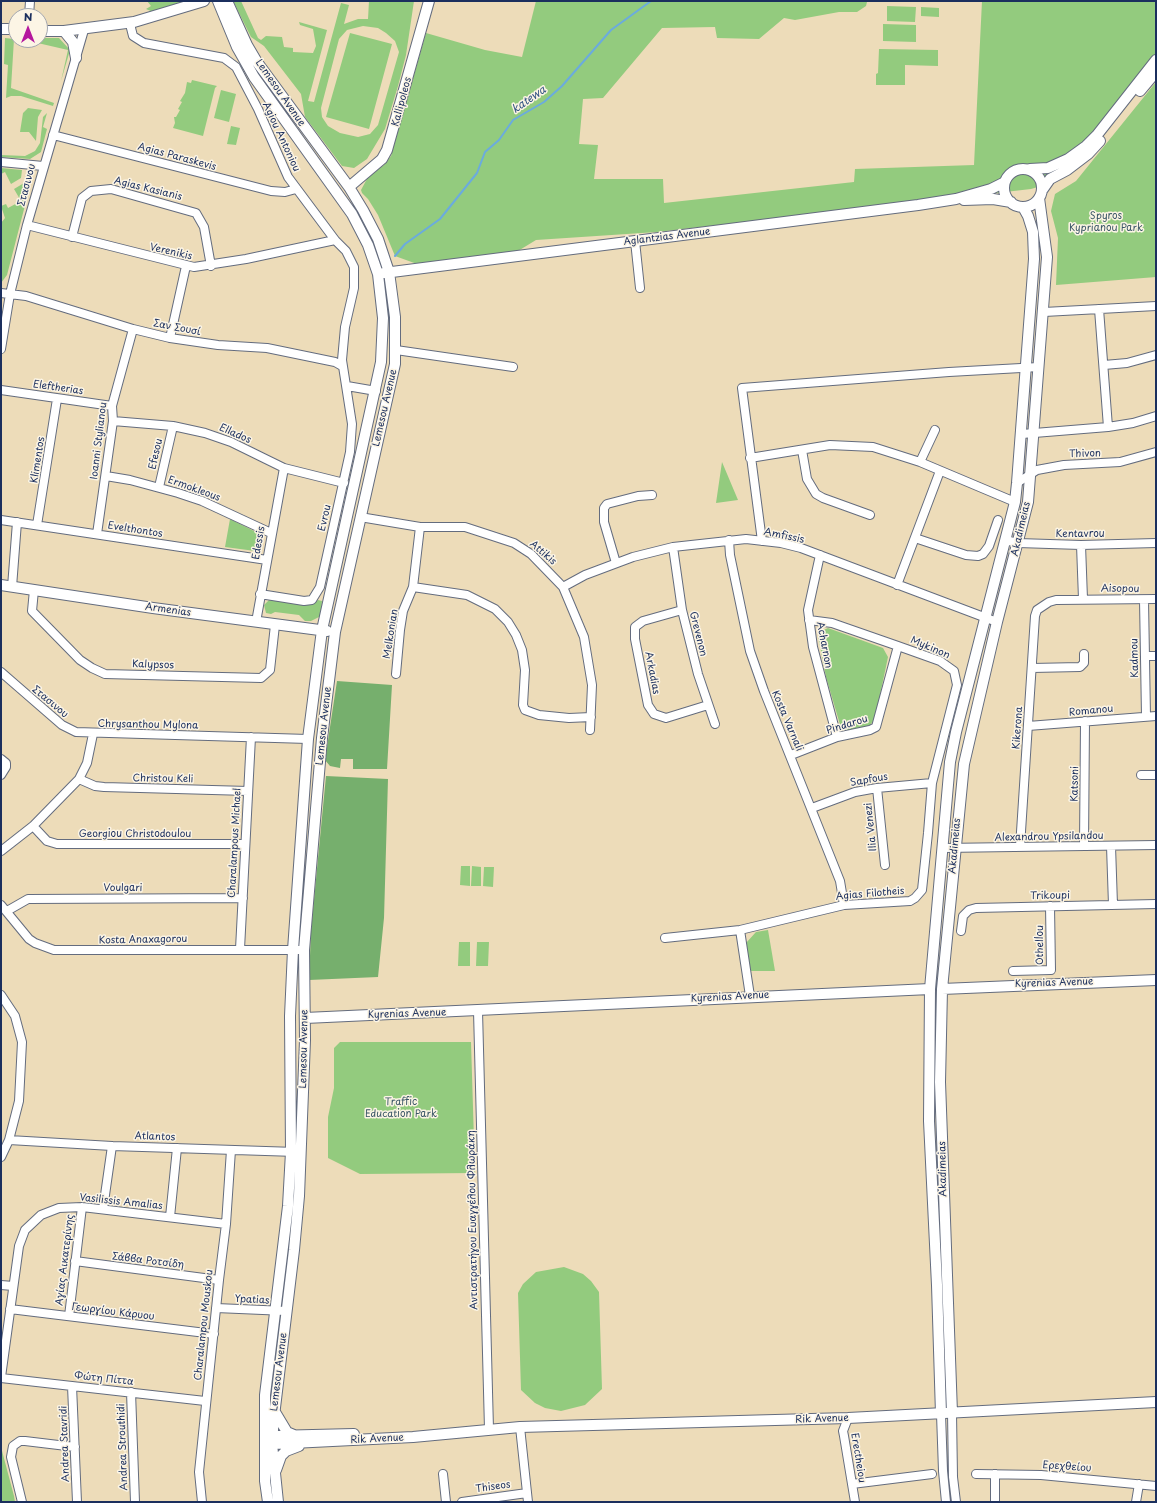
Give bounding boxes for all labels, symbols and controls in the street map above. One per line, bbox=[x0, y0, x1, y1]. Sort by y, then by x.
north arrow bbox=[8, 8, 48, 48]
text: N bbox=[24, 8, 32, 25]
street label: Lemesou Avenue bbox=[252, 57, 308, 129]
street label: Kallipoleos bbox=[390, 76, 414, 128]
water label: katewa bbox=[509, 84, 549, 116]
street label: Agiou Antoniou bbox=[260, 100, 302, 174]
street label: Agias Paraskevis bbox=[137, 141, 217, 173]
street label: Στασινου bbox=[16, 162, 38, 208]
street label: Agias Kasianis bbox=[113, 175, 183, 203]
park label: Spyros Kyprianou Park bbox=[1069, 210, 1143, 234]
street label: Aglantzias Avenue bbox=[623, 226, 711, 248]
street label: Verenikis bbox=[148, 241, 194, 263]
street label: Σαν Σουσί bbox=[152, 318, 202, 338]
street label: Lemesou Avenue bbox=[370, 368, 400, 448]
street label: Eleftherias bbox=[32, 379, 84, 397]
street label: Ioanni Stylianou bbox=[88, 402, 110, 480]
street label: Ellados bbox=[217, 422, 253, 446]
street label: Klimentos bbox=[28, 436, 48, 484]
street label: Efesou bbox=[147, 437, 165, 471]
street label: Thivon bbox=[1069, 447, 1101, 461]
street label: Ermokleous bbox=[166, 474, 222, 504]
street label: Akadimeias bbox=[1009, 501, 1033, 557]
street label: Evrou bbox=[316, 503, 334, 533]
street label: Evelthontos bbox=[107, 520, 163, 540]
street label: Edessis bbox=[250, 526, 268, 560]
street label: Amfissis bbox=[763, 526, 805, 546]
street label: Kentavrou bbox=[1055, 528, 1105, 540]
street label: Attikis bbox=[527, 538, 559, 568]
street label: Aisopou bbox=[1101, 583, 1139, 595]
street label: Armenias bbox=[144, 601, 192, 619]
street label: Melkonian bbox=[381, 608, 401, 660]
street label: Grevenon bbox=[687, 610, 709, 658]
street label: Acharnon bbox=[814, 621, 834, 669]
street label: Mykinon bbox=[908, 634, 952, 662]
street label: Kadmou bbox=[1129, 638, 1141, 678]
street label: Arkadias bbox=[642, 651, 662, 695]
street label: Kalypsos bbox=[132, 658, 174, 672]
street label: Στασινου bbox=[30, 683, 70, 721]
street label: Lemesou Avenue bbox=[314, 686, 334, 766]
street label: Kosta Varnali bbox=[769, 689, 805, 753]
street label: Romanou bbox=[1068, 703, 1114, 719]
street label: Kikerona bbox=[1011, 706, 1025, 750]
street label: Pindarou bbox=[825, 713, 869, 737]
street label: Chrysanthou Mylona bbox=[98, 718, 198, 732]
street label: Katsoni bbox=[1069, 766, 1081, 802]
street label: Sapfous bbox=[849, 771, 889, 789]
street label: Christou Keli bbox=[132, 772, 194, 786]
street label: Charalampous Michael bbox=[226, 788, 244, 898]
street label: Ilia Venezi bbox=[862, 802, 880, 852]
street label: Akadimeias bbox=[947, 818, 963, 874]
street label: Georgiou Christodoulou bbox=[79, 828, 191, 840]
street label: Alexandrou Ypsilandou bbox=[994, 830, 1104, 844]
street label: Voulgari bbox=[104, 882, 142, 894]
street label: Agias Filotheis bbox=[835, 885, 905, 903]
street label: Trikoupi bbox=[1030, 890, 1070, 902]
street label: Othellou bbox=[1034, 925, 1046, 965]
street label: Kosta Anaxagorou bbox=[99, 933, 187, 947]
street label: Kyrenias Avenue bbox=[1014, 976, 1094, 990]
street label: Kyrenias Avenue bbox=[690, 989, 770, 1005]
street label: Kyrenias Avenue bbox=[367, 1007, 447, 1021]
street label: Lemesou Avenue bbox=[297, 1009, 311, 1089]
park label: Traffic Education Park bbox=[365, 1096, 437, 1120]
street label: Atlantos bbox=[134, 1130, 176, 1144]
street label: Αντιστρατήγου Ευαγγέλου Φλωράκη bbox=[465, 1130, 481, 1310]
street label: Akadimeias bbox=[937, 1141, 949, 1197]
street label: Vasilissis Amalias bbox=[79, 1192, 163, 1212]
street label: Αγίας Αικατερίνης bbox=[53, 1214, 77, 1306]
street label: Σάββα Ροτσίδη bbox=[111, 1251, 185, 1271]
street label: Charalampou Mouskou bbox=[192, 1269, 216, 1381]
street label: Ypatias bbox=[234, 1293, 270, 1307]
street label: Γεωργίου Κάρυου bbox=[71, 1301, 155, 1323]
street label: Lemesou Avenue bbox=[268, 1332, 290, 1412]
street label: Φώτη Πίττα bbox=[74, 1370, 134, 1388]
street label: Andrea Strouthidi bbox=[115, 1403, 131, 1491]
street label: Andrea Stavridi bbox=[58, 1406, 72, 1482]
street label: Rik Avenue bbox=[795, 1412, 849, 1426]
street label: Rik Avenue bbox=[350, 1432, 404, 1446]
street label: Erectheiou bbox=[848, 1432, 868, 1484]
street label: Ερεχθείου bbox=[1042, 1459, 1092, 1475]
street label: Thiseos bbox=[475, 1479, 511, 1495]

